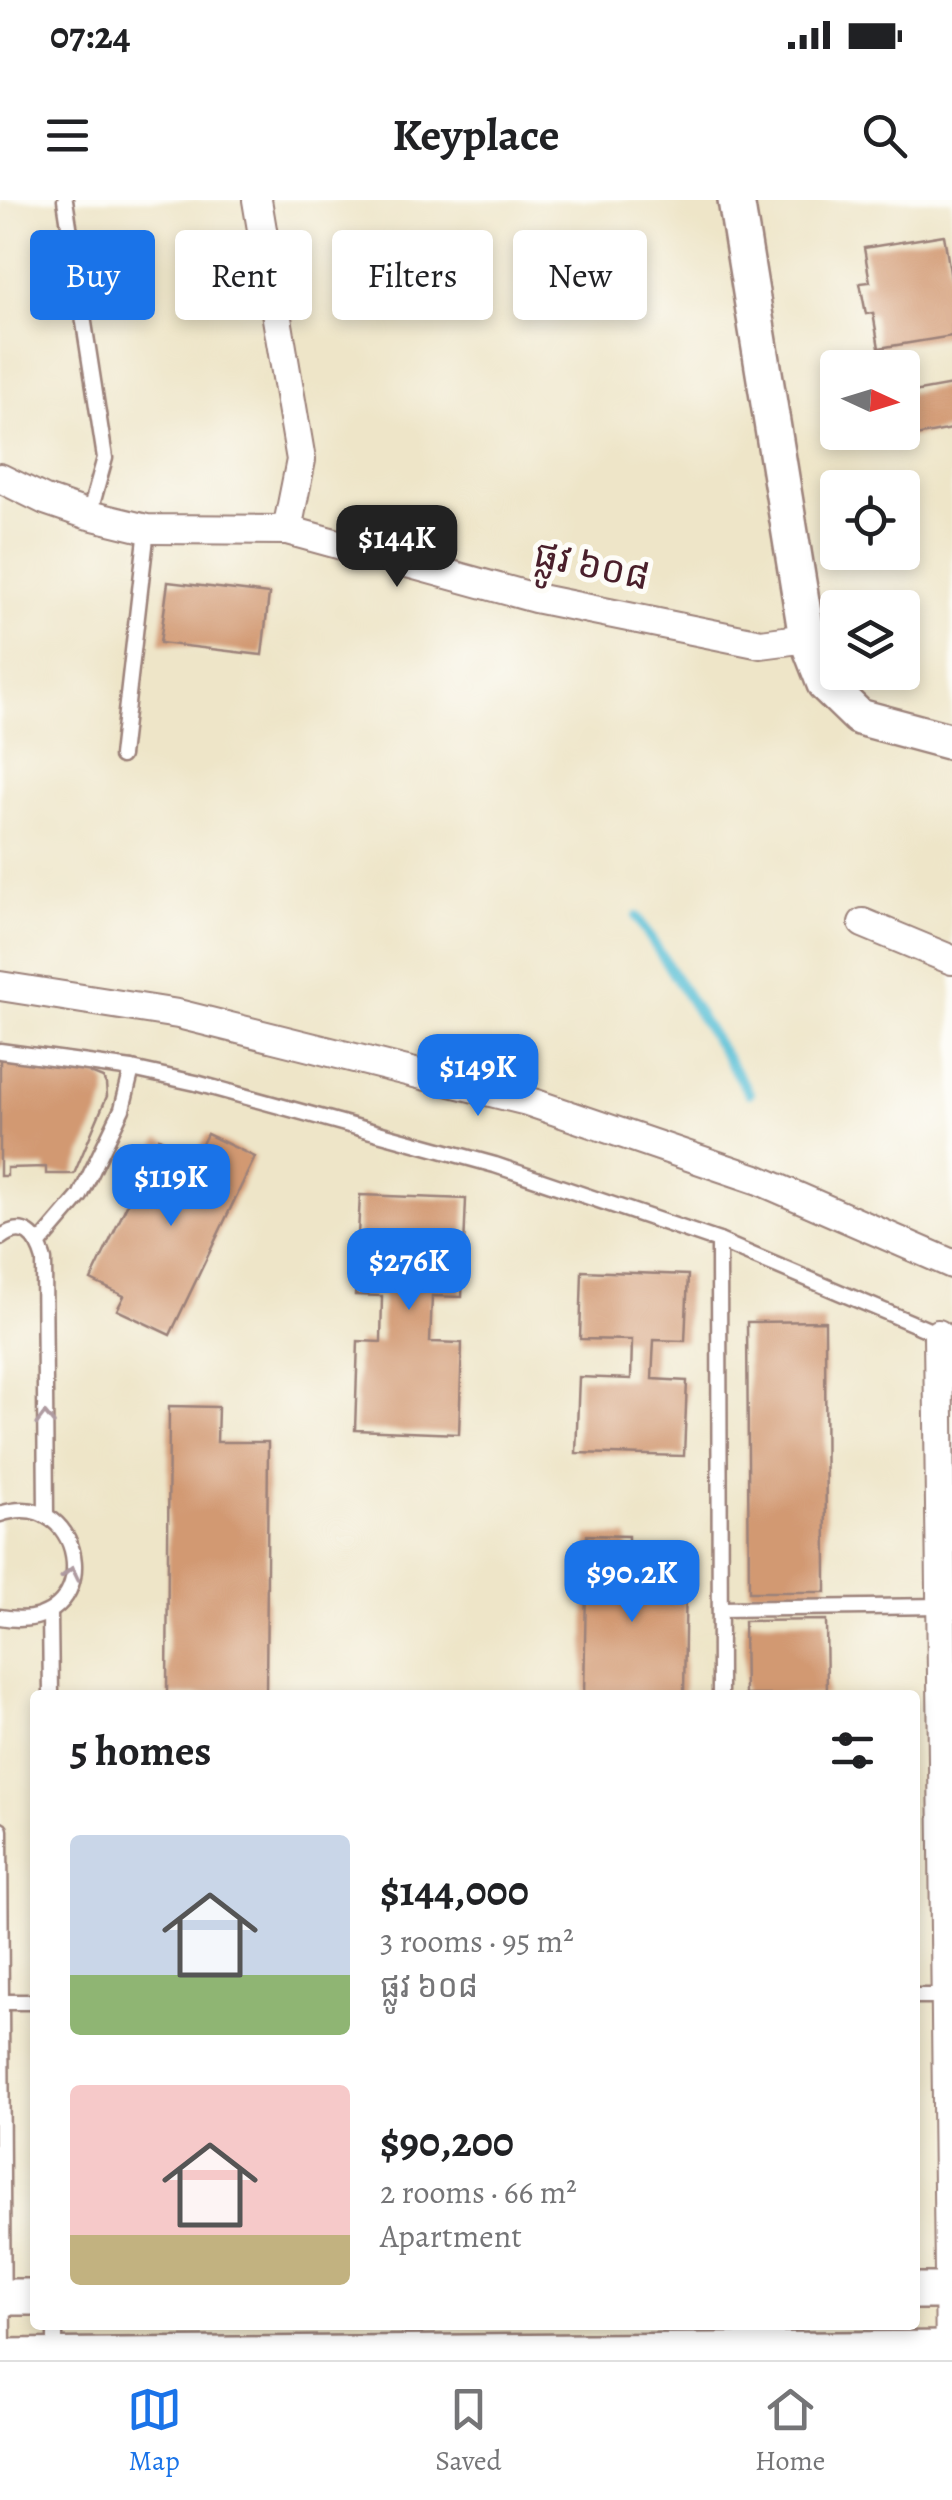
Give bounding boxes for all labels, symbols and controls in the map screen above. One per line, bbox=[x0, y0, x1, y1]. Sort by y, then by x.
text: 07:24 bbox=[50, 9, 131, 61]
text: Keyplace bbox=[393, 104, 559, 166]
icon: menu bbox=[40, 108, 95, 163]
icon: search bbox=[857, 108, 912, 163]
chip: Buy bbox=[30, 230, 155, 320]
chip: Rent bbox=[175, 230, 312, 320]
chip: Filters bbox=[332, 230, 493, 320]
chip: New bbox=[513, 230, 647, 320]
north arrow bbox=[820, 350, 920, 450]
map controls bbox=[820, 350, 920, 690]
button: locate bbox=[820, 470, 920, 570]
pin: $144K bbox=[327, 505, 467, 590]
text: $144K bbox=[358, 515, 436, 559]
street label: ផ្លូវ ៦០៨ bbox=[528, 527, 654, 610]
button: layers bbox=[820, 590, 920, 690]
pin: $149K bbox=[408, 1034, 548, 1119]
text: $149K bbox=[439, 1044, 517, 1088]
pin: $119K bbox=[101, 1144, 241, 1229]
text: $119K bbox=[134, 1154, 208, 1198]
pin: $276K bbox=[339, 1228, 479, 1313]
text: $276K bbox=[369, 1238, 449, 1282]
one-way arrow bbox=[35, 1410, 56, 1426]
pin: $90.2K bbox=[551, 1540, 713, 1625]
text: $90.2K bbox=[586, 1550, 678, 1594]
one-way arrow bbox=[59, 1566, 80, 1583]
text: 5 homes bbox=[70, 1722, 211, 1779]
icon: filters bbox=[825, 1723, 880, 1778]
text: $144,000 bbox=[380, 1862, 529, 1919]
icon: home bbox=[150, 1875, 270, 1995]
text: 3 rooms · 95 m² bbox=[380, 1919, 574, 1963]
text: ផ្លូវ ៦០៨ bbox=[380, 1964, 478, 2008]
text: $90,200 bbox=[380, 2113, 514, 2170]
icon: home bbox=[150, 2125, 270, 2245]
text: 2 rooms · 66 m² bbox=[380, 2170, 577, 2214]
text: Apartment bbox=[380, 2214, 522, 2258]
tab: Map bbox=[127, 2382, 182, 2480]
tab: Saved bbox=[435, 2382, 502, 2480]
tab: Home bbox=[755, 2382, 825, 2480]

